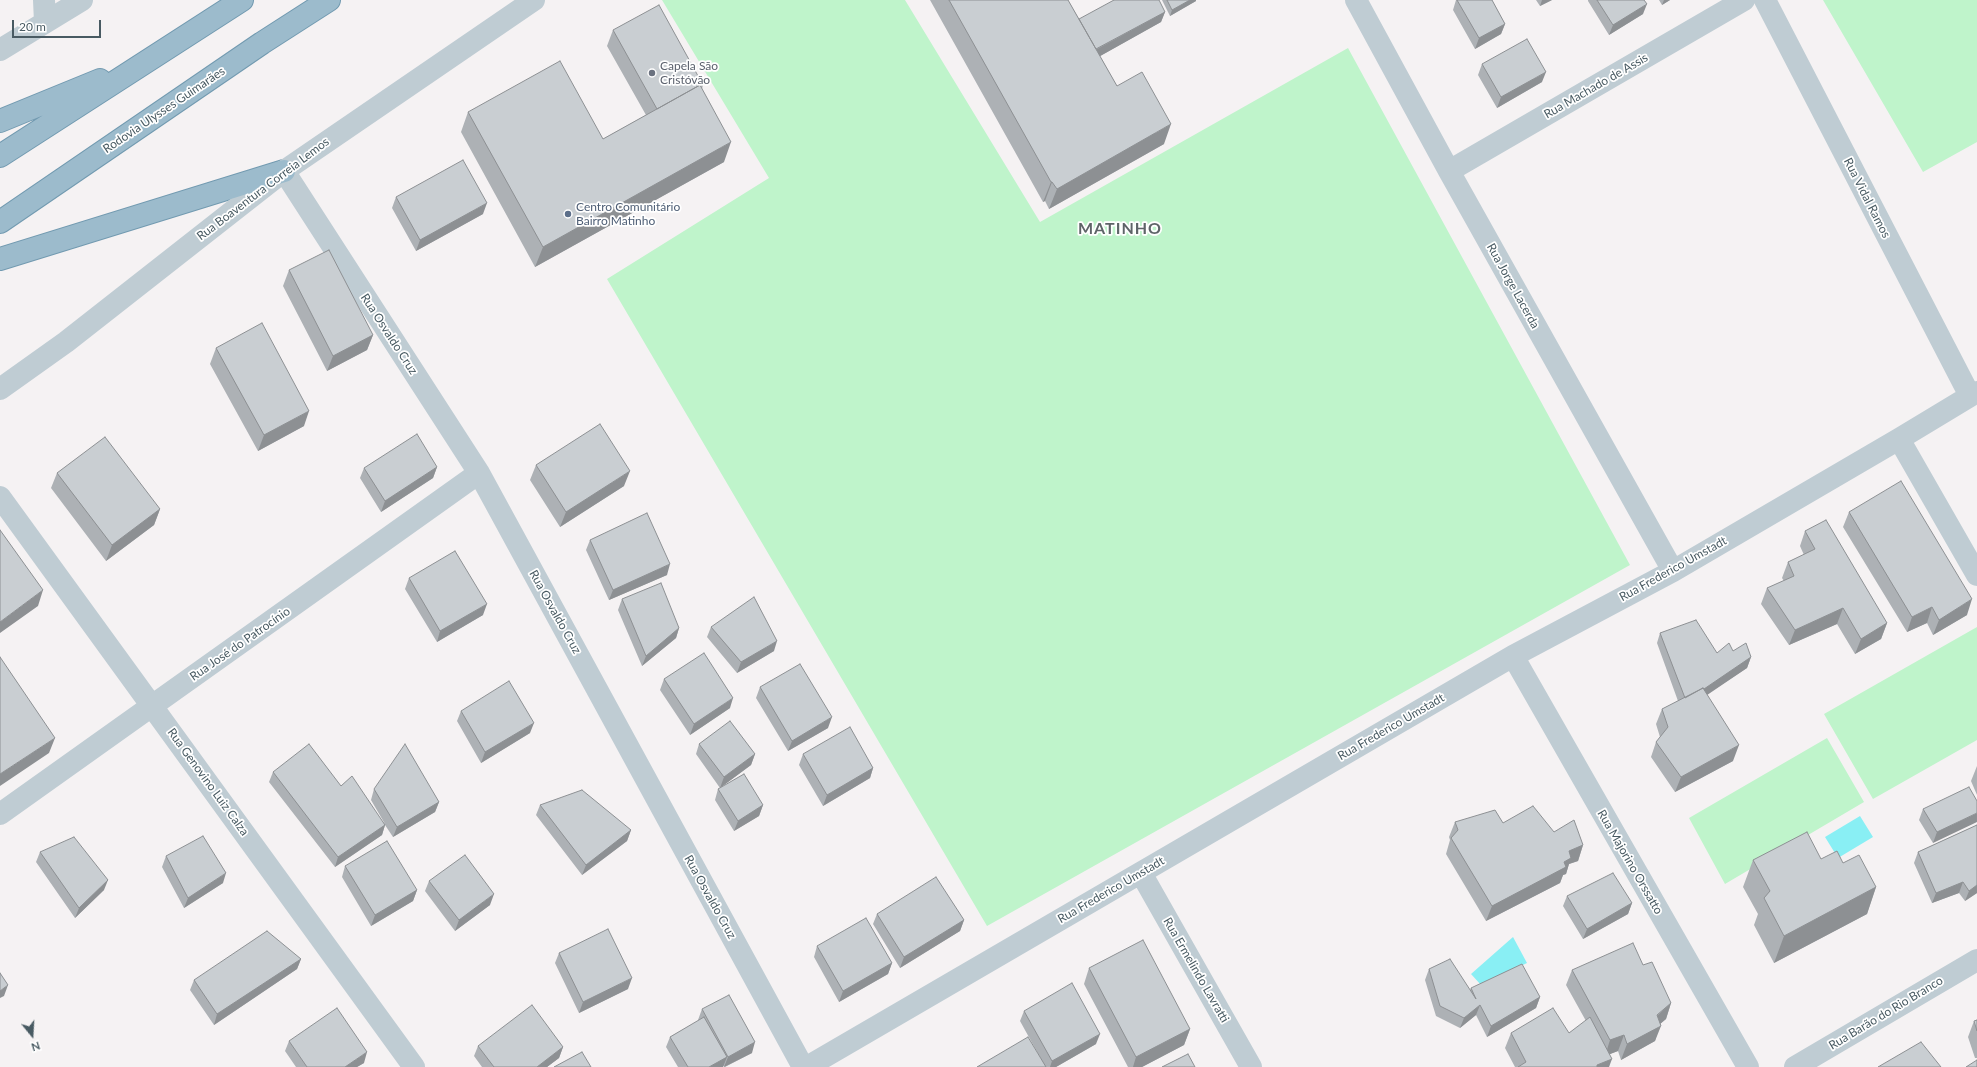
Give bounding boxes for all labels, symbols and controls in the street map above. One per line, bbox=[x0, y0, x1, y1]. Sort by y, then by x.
scale bar bbox=[14, 12, 103, 38]
text: 20 m bbox=[19, 19, 46, 34]
street label: Rua Machado de Assis bbox=[1541, 50, 1651, 122]
place label: Capela São Cristóvão bbox=[660, 59, 718, 87]
street label: Rodovia Ulysses Guimarães bbox=[100, 64, 228, 156]
marker: Capela São Cristóvão bbox=[647, 68, 657, 78]
street label: Rua Boaventura Correia Lemos bbox=[194, 135, 332, 243]
street label: Rua Vidal Ramos bbox=[1841, 156, 1893, 240]
place label: Centro Comunitário Bairro Matinho bbox=[576, 200, 680, 228]
marker: Centro Comunitário Bairro Matinho bbox=[563, 209, 573, 219]
district label: MATINHO bbox=[1078, 219, 1162, 239]
street label: Rua Jorge Lacerda bbox=[1484, 241, 1542, 331]
street label: Rua Osvaldo Cruz bbox=[357, 291, 421, 377]
street label: Rua Frederico Umstadt bbox=[1617, 533, 1729, 605]
street label: Rua Osvaldo Cruz bbox=[526, 568, 584, 656]
street label: Rua José do Patrocínio bbox=[187, 604, 293, 684]
street label: Rua Frederico Umstadt bbox=[1335, 691, 1447, 763]
street label: Rua Genovino Luiz Calza bbox=[164, 726, 252, 838]
street label: Rua Majorino Orssatto bbox=[1594, 807, 1666, 917]
street label: Rua Osvaldo Cruz bbox=[681, 853, 739, 941]
street label: Rua Frederico Umstadt bbox=[1055, 854, 1167, 926]
street label: Rua Ermelindo Lavratti bbox=[1160, 915, 1232, 1025]
street label: Rua Barão do Rio Branco bbox=[1826, 973, 1946, 1053]
north arrow bbox=[12, 1015, 52, 1055]
text: N bbox=[30, 1039, 42, 1054]

